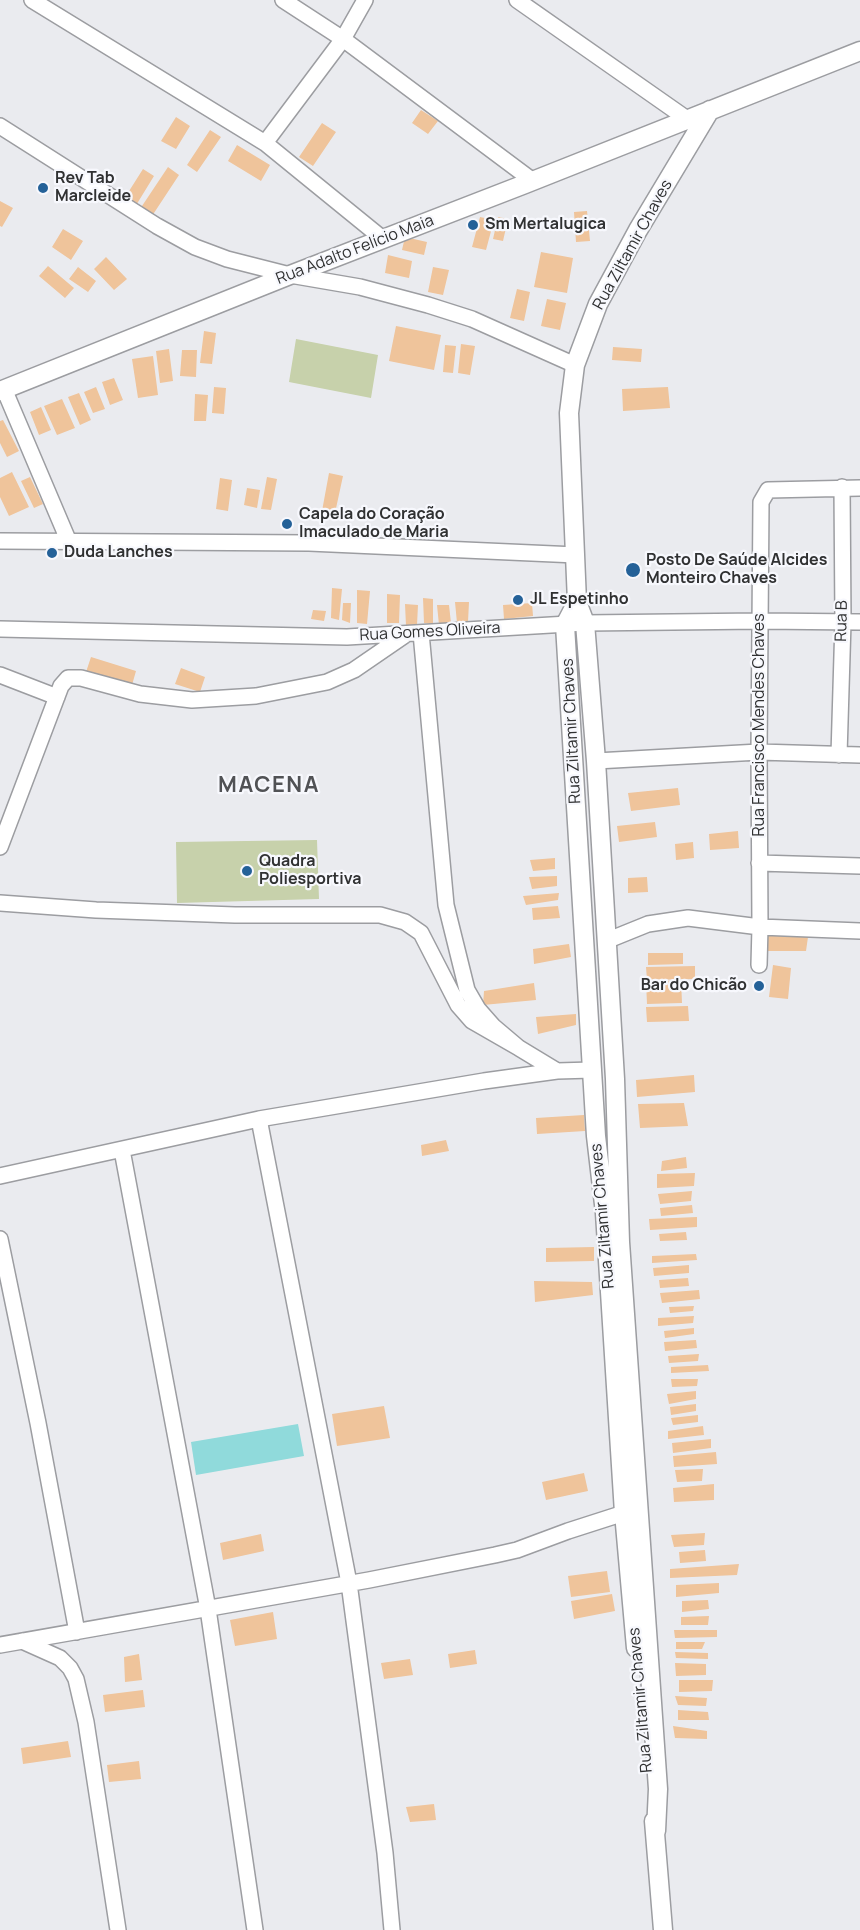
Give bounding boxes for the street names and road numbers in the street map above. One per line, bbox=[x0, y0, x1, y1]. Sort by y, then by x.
street label: Rua Ziltamir Chaves bbox=[589, 177, 677, 313]
street label: Rua Adalto Felício Maia bbox=[273, 211, 437, 289]
street label: Rua B bbox=[832, 600, 852, 642]
street label: Rua Francisco Mendes Chaves bbox=[750, 613, 770, 837]
street label: Rua Gomes Oliveira bbox=[359, 619, 501, 645]
street label: Rua Ziltamir Chaves bbox=[559, 658, 585, 804]
street label: Rua Ziltamir Chaves bbox=[587, 1143, 619, 1289]
street label: Rua Ziltamir Chaves bbox=[625, 1627, 657, 1773]

